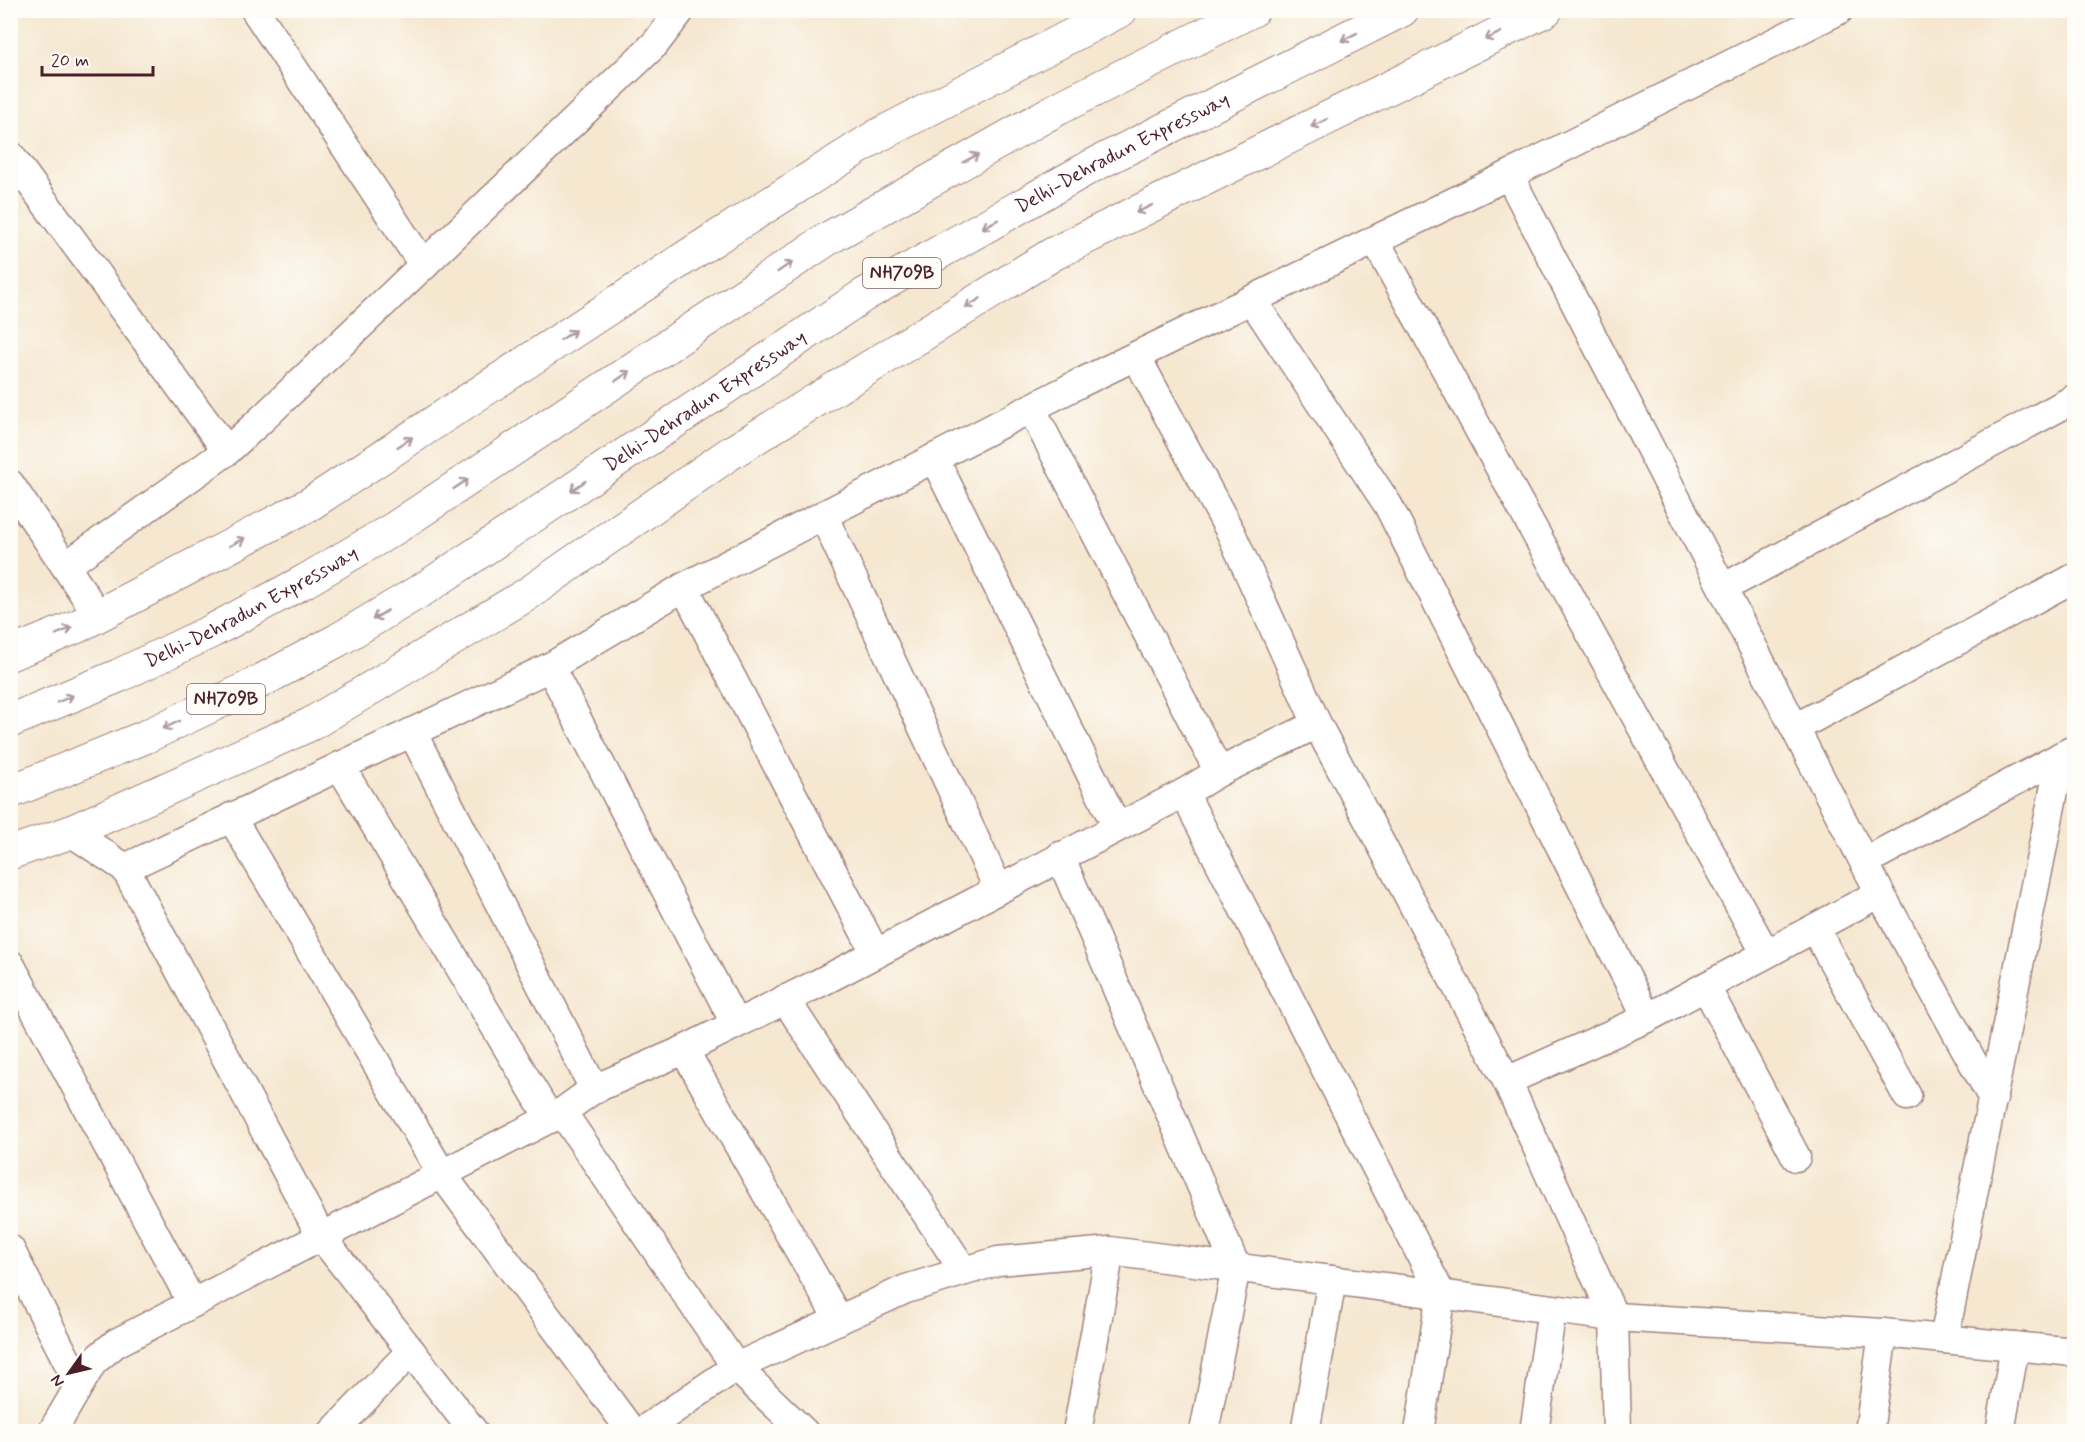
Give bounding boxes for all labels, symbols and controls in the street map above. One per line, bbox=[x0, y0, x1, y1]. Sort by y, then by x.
one-way arrow bbox=[1485, 31, 1503, 43]
one-way arrow bbox=[1341, 32, 1359, 43]
scale bar bbox=[42, 39, 153, 77]
text: 20 m bbox=[51, 49, 89, 73]
street label: Delhi-Dehradun Expressway bbox=[1010, 86, 1234, 220]
one-way arrow bbox=[1310, 117, 1328, 129]
one-way arrow bbox=[962, 152, 979, 164]
one-way arrow bbox=[1135, 204, 1153, 215]
one-way arrow bbox=[982, 218, 999, 230]
road number: NH709B bbox=[863, 258, 941, 288]
one-way arrow bbox=[776, 261, 793, 273]
one-way arrow bbox=[965, 298, 982, 310]
street label: Delhi-Dehradun Expressway bbox=[599, 324, 812, 478]
one-way arrow bbox=[559, 328, 576, 341]
one-way arrow bbox=[614, 370, 631, 382]
one-way arrow bbox=[396, 436, 412, 448]
one-way arrow bbox=[452, 478, 468, 490]
one-way arrow bbox=[570, 480, 587, 492]
one-way arrow bbox=[228, 536, 246, 547]
street label: Delhi-Dehradun Expressway bbox=[140, 539, 363, 675]
one-way arrow bbox=[372, 609, 389, 621]
one-way arrow bbox=[55, 625, 73, 637]
road number: NH709B bbox=[187, 684, 265, 714]
one-way arrow bbox=[55, 693, 73, 704]
one-way arrow bbox=[162, 719, 180, 731]
north arrow bbox=[39, 1343, 99, 1403]
text: N bbox=[46, 1370, 69, 1391]

